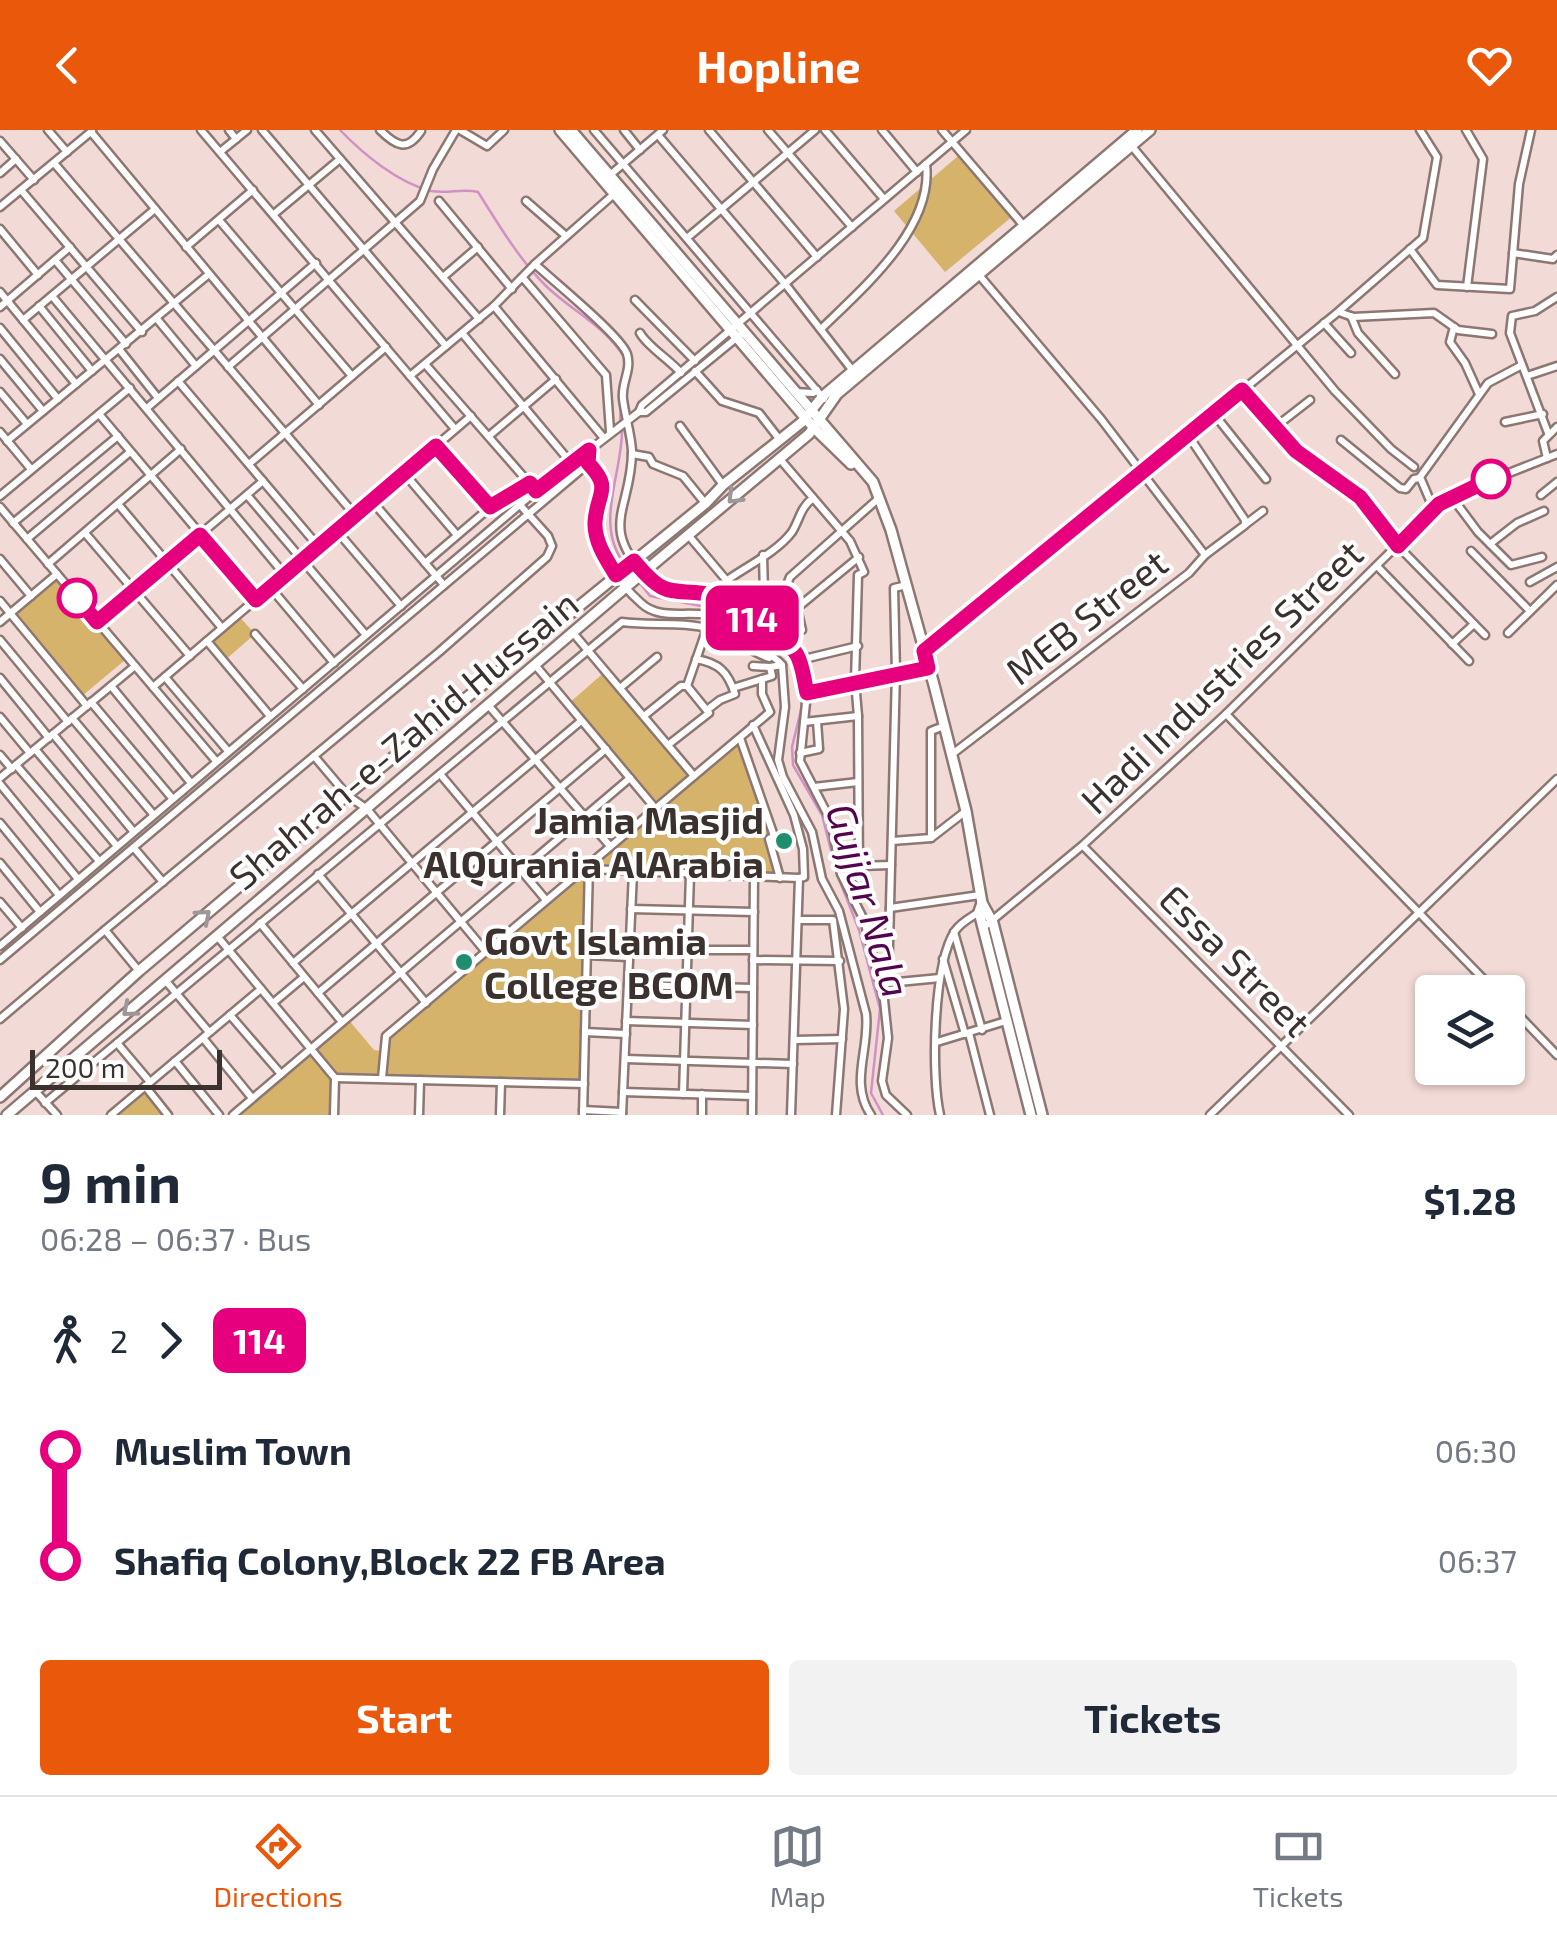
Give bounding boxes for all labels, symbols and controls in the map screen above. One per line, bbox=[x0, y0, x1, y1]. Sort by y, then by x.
icon: back bbox=[40, 38, 95, 93]
text: Hopline bbox=[696, 38, 861, 92]
icon: heart bbox=[1462, 38, 1517, 93]
unlabelled marker bbox=[1472, 460, 1510, 498]
one-way arrow bbox=[727, 485, 745, 503]
street label: Hadi Industries Street bbox=[1071, 530, 1371, 822]
street label: MEB Street bbox=[996, 539, 1176, 693]
unlabelled marker bbox=[58, 579, 96, 617]
street label: Shahrah-e-Zahid Hussain bbox=[219, 580, 587, 898]
line badge: 114 bbox=[694, 586, 810, 650]
text: 114 bbox=[726, 597, 778, 639]
place label: Jamia Masjid AlQurania AlArabia bbox=[423, 796, 764, 887]
water label: Gujjar Nala bbox=[818, 797, 922, 1003]
marker: Jamia Masjid AlQurania AlArabia bbox=[773, 830, 795, 852]
street label: Essa Street bbox=[1151, 875, 1321, 1045]
one-way arrow bbox=[192, 909, 211, 927]
place label: Govt Islamia College BCOM bbox=[484, 917, 734, 1007]
marker: Govt Islamia College BCOM bbox=[453, 951, 475, 973]
map controls bbox=[1415, 975, 1525, 1085]
button: layers bbox=[1415, 975, 1525, 1085]
one-way arrow bbox=[122, 999, 141, 1017]
scale bar bbox=[30, 1045, 222, 1090]
text: 200 m bbox=[45, 1050, 125, 1084]
text: 9 min bbox=[40, 1148, 181, 1214]
text: $1.28 bbox=[1424, 1177, 1517, 1223]
text: 06:28 – 06:37 · Bus bbox=[40, 1219, 311, 1257]
icon: walk bbox=[40, 1313, 95, 1368]
icon: forward bbox=[143, 1313, 198, 1368]
text: 114 bbox=[233, 1319, 286, 1361]
text: 2 bbox=[110, 1321, 128, 1359]
text: Muslim Town bbox=[114, 1427, 352, 1473]
text: 06:30 bbox=[1435, 1431, 1517, 1469]
text: Shafiq Colony,Block 22 FB Area bbox=[114, 1537, 666, 1583]
text: 06:37 bbox=[1438, 1541, 1517, 1579]
button: Start bbox=[40, 1660, 769, 1775]
button: Tickets bbox=[789, 1660, 1517, 1775]
tab: Directions bbox=[214, 1819, 343, 1913]
tab: Map bbox=[770, 1819, 826, 1913]
tab: Tickets bbox=[1253, 1819, 1343, 1913]

